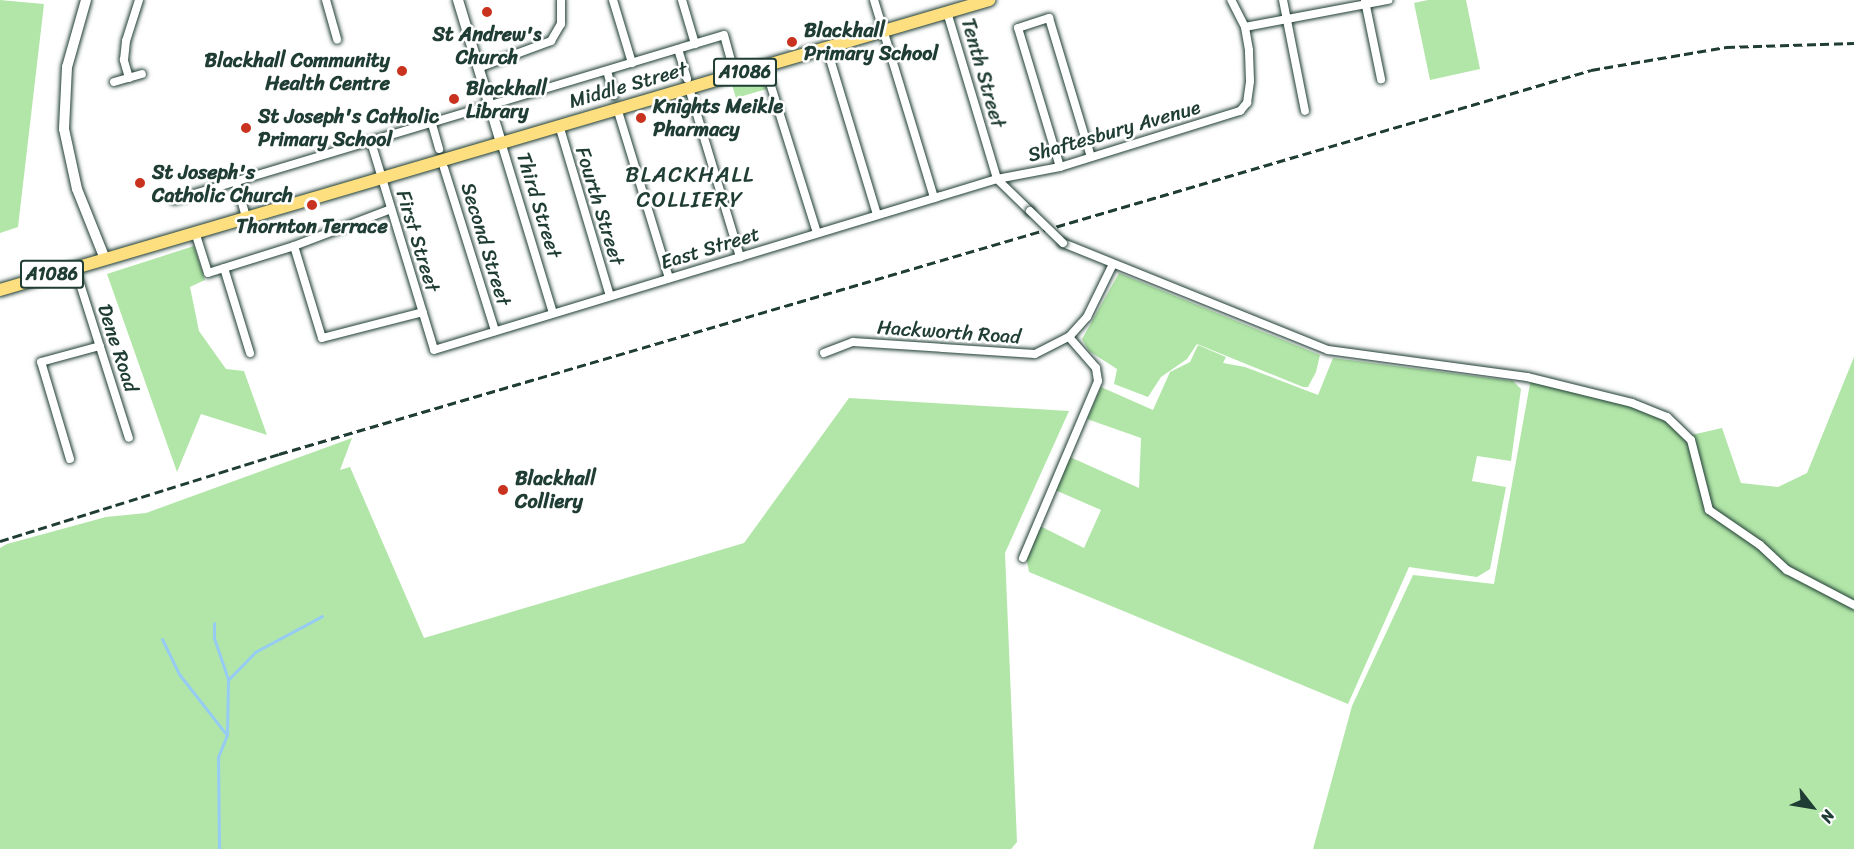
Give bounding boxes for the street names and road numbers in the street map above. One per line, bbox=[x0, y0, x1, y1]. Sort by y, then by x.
street label: Tenth Street bbox=[956, 15, 1010, 131]
street label: Middle Street bbox=[566, 57, 690, 113]
road number: A1086 bbox=[712, 57, 778, 87]
street label: Shaftesbury Avenue bbox=[1025, 95, 1203, 167]
street label: Fourth Street bbox=[571, 144, 629, 268]
street label: Third Street bbox=[512, 149, 566, 261]
street label: Second Street bbox=[456, 179, 516, 309]
street label: First Street bbox=[391, 187, 445, 295]
street label: East Street bbox=[658, 222, 762, 274]
road number: A1086 bbox=[19, 259, 85, 289]
street label: Dene Road bbox=[92, 301, 144, 395]
street label: Hackworth Road bbox=[876, 315, 1022, 349]

